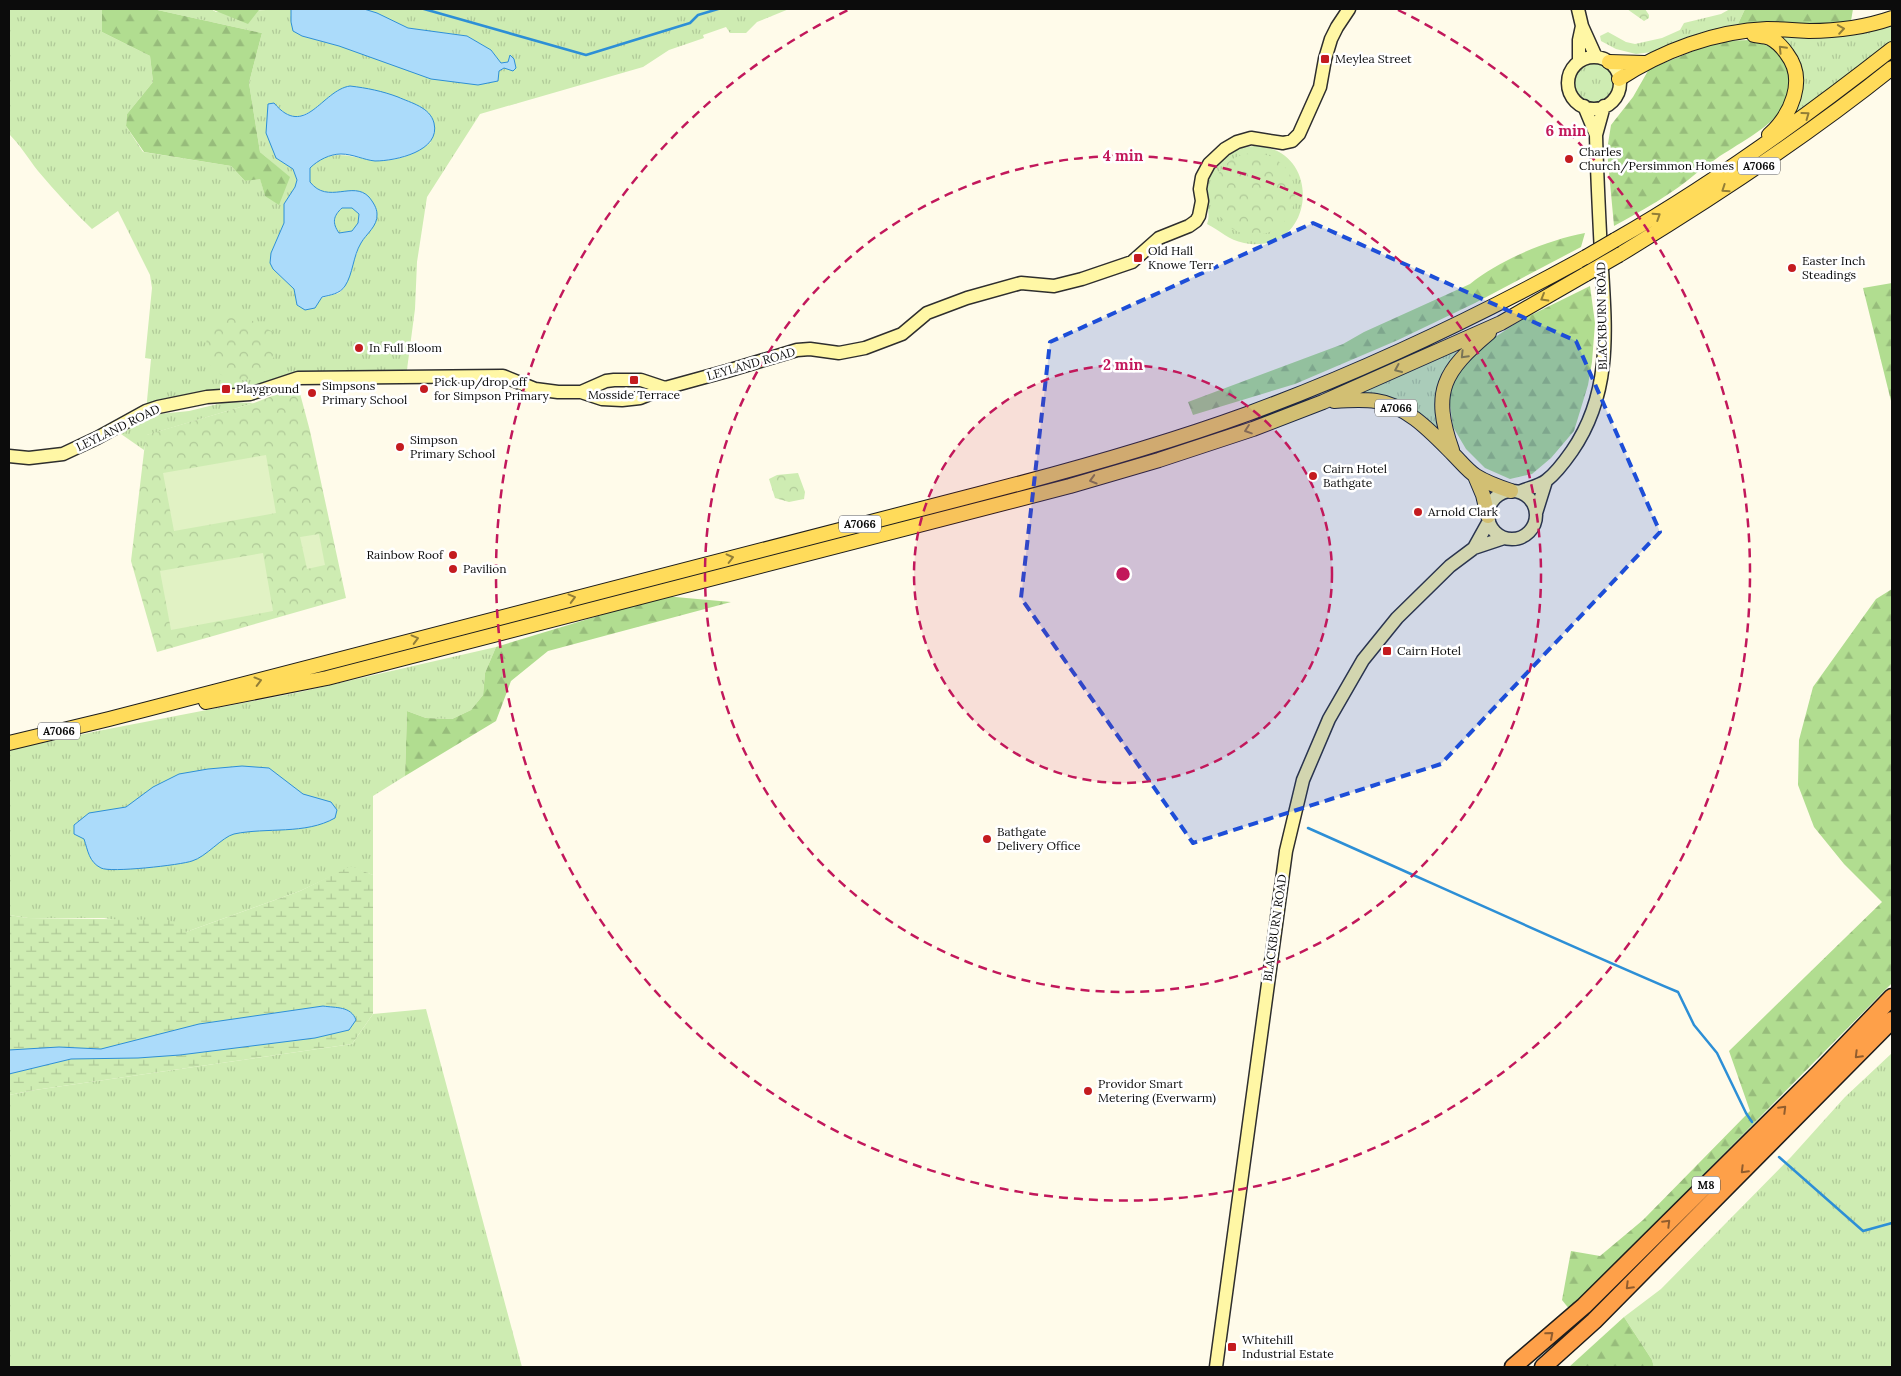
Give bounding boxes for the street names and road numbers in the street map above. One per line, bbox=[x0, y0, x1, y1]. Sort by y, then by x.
road number: A7066 bbox=[1738, 158, 1780, 175]
street label: BLACKBURN ROAD bbox=[1593, 262, 1610, 370]
street label: LEYLAND ROAD bbox=[705, 344, 797, 383]
road number: A7066 bbox=[1375, 399, 1417, 416]
street label: LEYLAND ROAD bbox=[73, 401, 162, 454]
road number: A7066 bbox=[839, 516, 881, 532]
road number: A7066 bbox=[38, 722, 80, 739]
street label: BLACKBURN ROAD bbox=[1260, 873, 1289, 983]
road number: M8 bbox=[1692, 1176, 1720, 1194]

